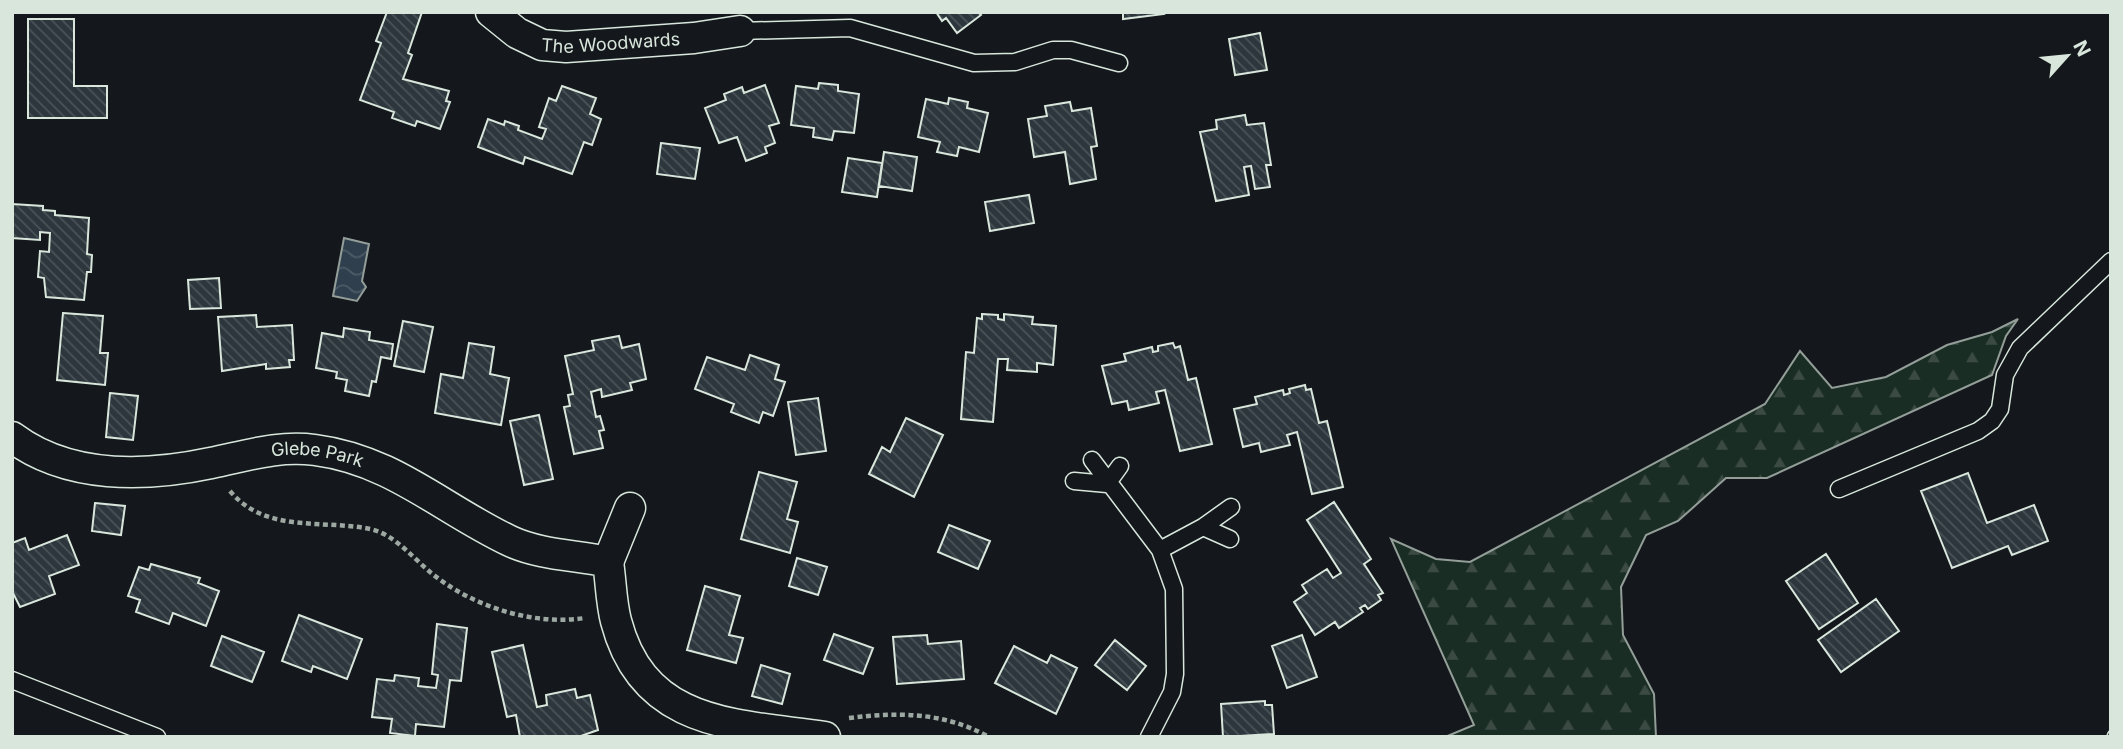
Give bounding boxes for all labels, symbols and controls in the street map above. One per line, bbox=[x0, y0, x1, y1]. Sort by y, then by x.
north arrow bbox=[2032, 21, 2102, 91]
street label: The Woodwards bbox=[540, 28, 681, 57]
text: N bbox=[2068, 37, 2095, 60]
street label: Glebe Park bbox=[270, 438, 367, 471]

